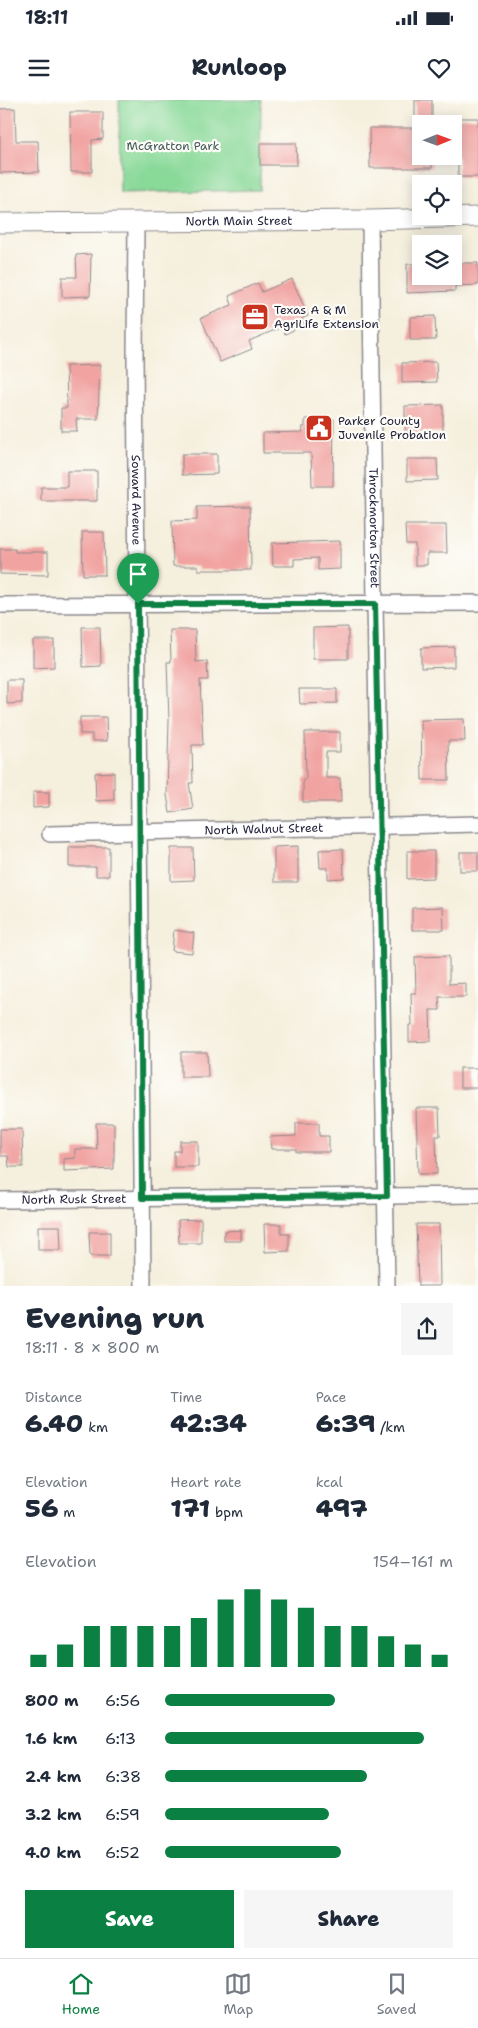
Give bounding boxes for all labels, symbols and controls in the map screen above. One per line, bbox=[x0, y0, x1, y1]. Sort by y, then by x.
text: 18:11 bbox=[25, 5, 68, 30]
text: Runloop bbox=[191, 53, 287, 82]
icon: menu bbox=[25, 54, 53, 82]
icon: heart bbox=[425, 54, 453, 82]
north arrow bbox=[412, 115, 462, 165]
map controls bbox=[412, 115, 462, 285]
park label: McGratton Park bbox=[127, 138, 220, 154]
button: locate bbox=[412, 175, 462, 225]
street label: North Main Street bbox=[185, 213, 293, 229]
button: layers bbox=[412, 235, 462, 285]
office icon: Texas A & M AgriLife Extension bbox=[240, 302, 270, 332]
place label: Texas A & M AgriLife Extension bbox=[274, 302, 379, 332]
public building icon: Parker County Juvenile Probation bbox=[304, 413, 334, 443]
place label: Parker County Juvenile Probation bbox=[338, 413, 446, 443]
street label: Soward Avenue bbox=[128, 455, 145, 545]
street label: Throckmorton Street bbox=[365, 468, 383, 588]
pin bbox=[117, 553, 159, 604]
icon: arrive bbox=[124, 560, 152, 588]
street label: North Walnut Street bbox=[204, 820, 324, 838]
street label: North Rusk Street bbox=[21, 1191, 127, 1208]
text: Evening run bbox=[25, 1299, 204, 1337]
button: share bbox=[401, 1303, 453, 1355]
text: 18:11 · 8 × 800 m bbox=[25, 1337, 159, 1358]
text: Distance bbox=[25, 1388, 82, 1406]
text: Time bbox=[170, 1388, 202, 1406]
text: Pace bbox=[316, 1388, 346, 1406]
text: 6.40 bbox=[25, 1406, 83, 1440]
text: 42:34 bbox=[170, 1406, 247, 1440]
text: 6:39 bbox=[316, 1406, 375, 1440]
text: km bbox=[83, 1418, 108, 1436]
text: /km bbox=[375, 1418, 405, 1436]
text: Elevation bbox=[25, 1473, 88, 1491]
text: Heart rate bbox=[170, 1473, 242, 1491]
text: kcal bbox=[316, 1473, 343, 1491]
text: 56 bbox=[25, 1491, 58, 1525]
text: 171 bbox=[170, 1491, 210, 1525]
text: 497 bbox=[316, 1491, 367, 1525]
text: m bbox=[58, 1503, 75, 1521]
text: bpm bbox=[210, 1503, 243, 1521]
text: Elevation bbox=[25, 1551, 97, 1572]
text: 154–161 m bbox=[373, 1551, 453, 1572]
text: 800 m bbox=[25, 1690, 79, 1711]
text: 6:56 bbox=[105, 1690, 140, 1711]
text: 1.6 km bbox=[25, 1728, 77, 1749]
text: 6:13 bbox=[105, 1728, 136, 1749]
text: 2.4 km bbox=[25, 1766, 81, 1787]
text: 6:38 bbox=[105, 1766, 141, 1787]
text: 3.2 km bbox=[25, 1804, 82, 1825]
text: 6:59 bbox=[105, 1804, 140, 1825]
text: 4.0 km bbox=[25, 1842, 81, 1863]
text: 6:52 bbox=[105, 1842, 140, 1863]
button: Save bbox=[25, 1890, 234, 1948]
button: Share bbox=[244, 1890, 453, 1948]
tab: Home bbox=[62, 1970, 100, 2018]
tab: Map bbox=[223, 1970, 253, 2018]
tab: Saved bbox=[377, 1970, 416, 2018]

